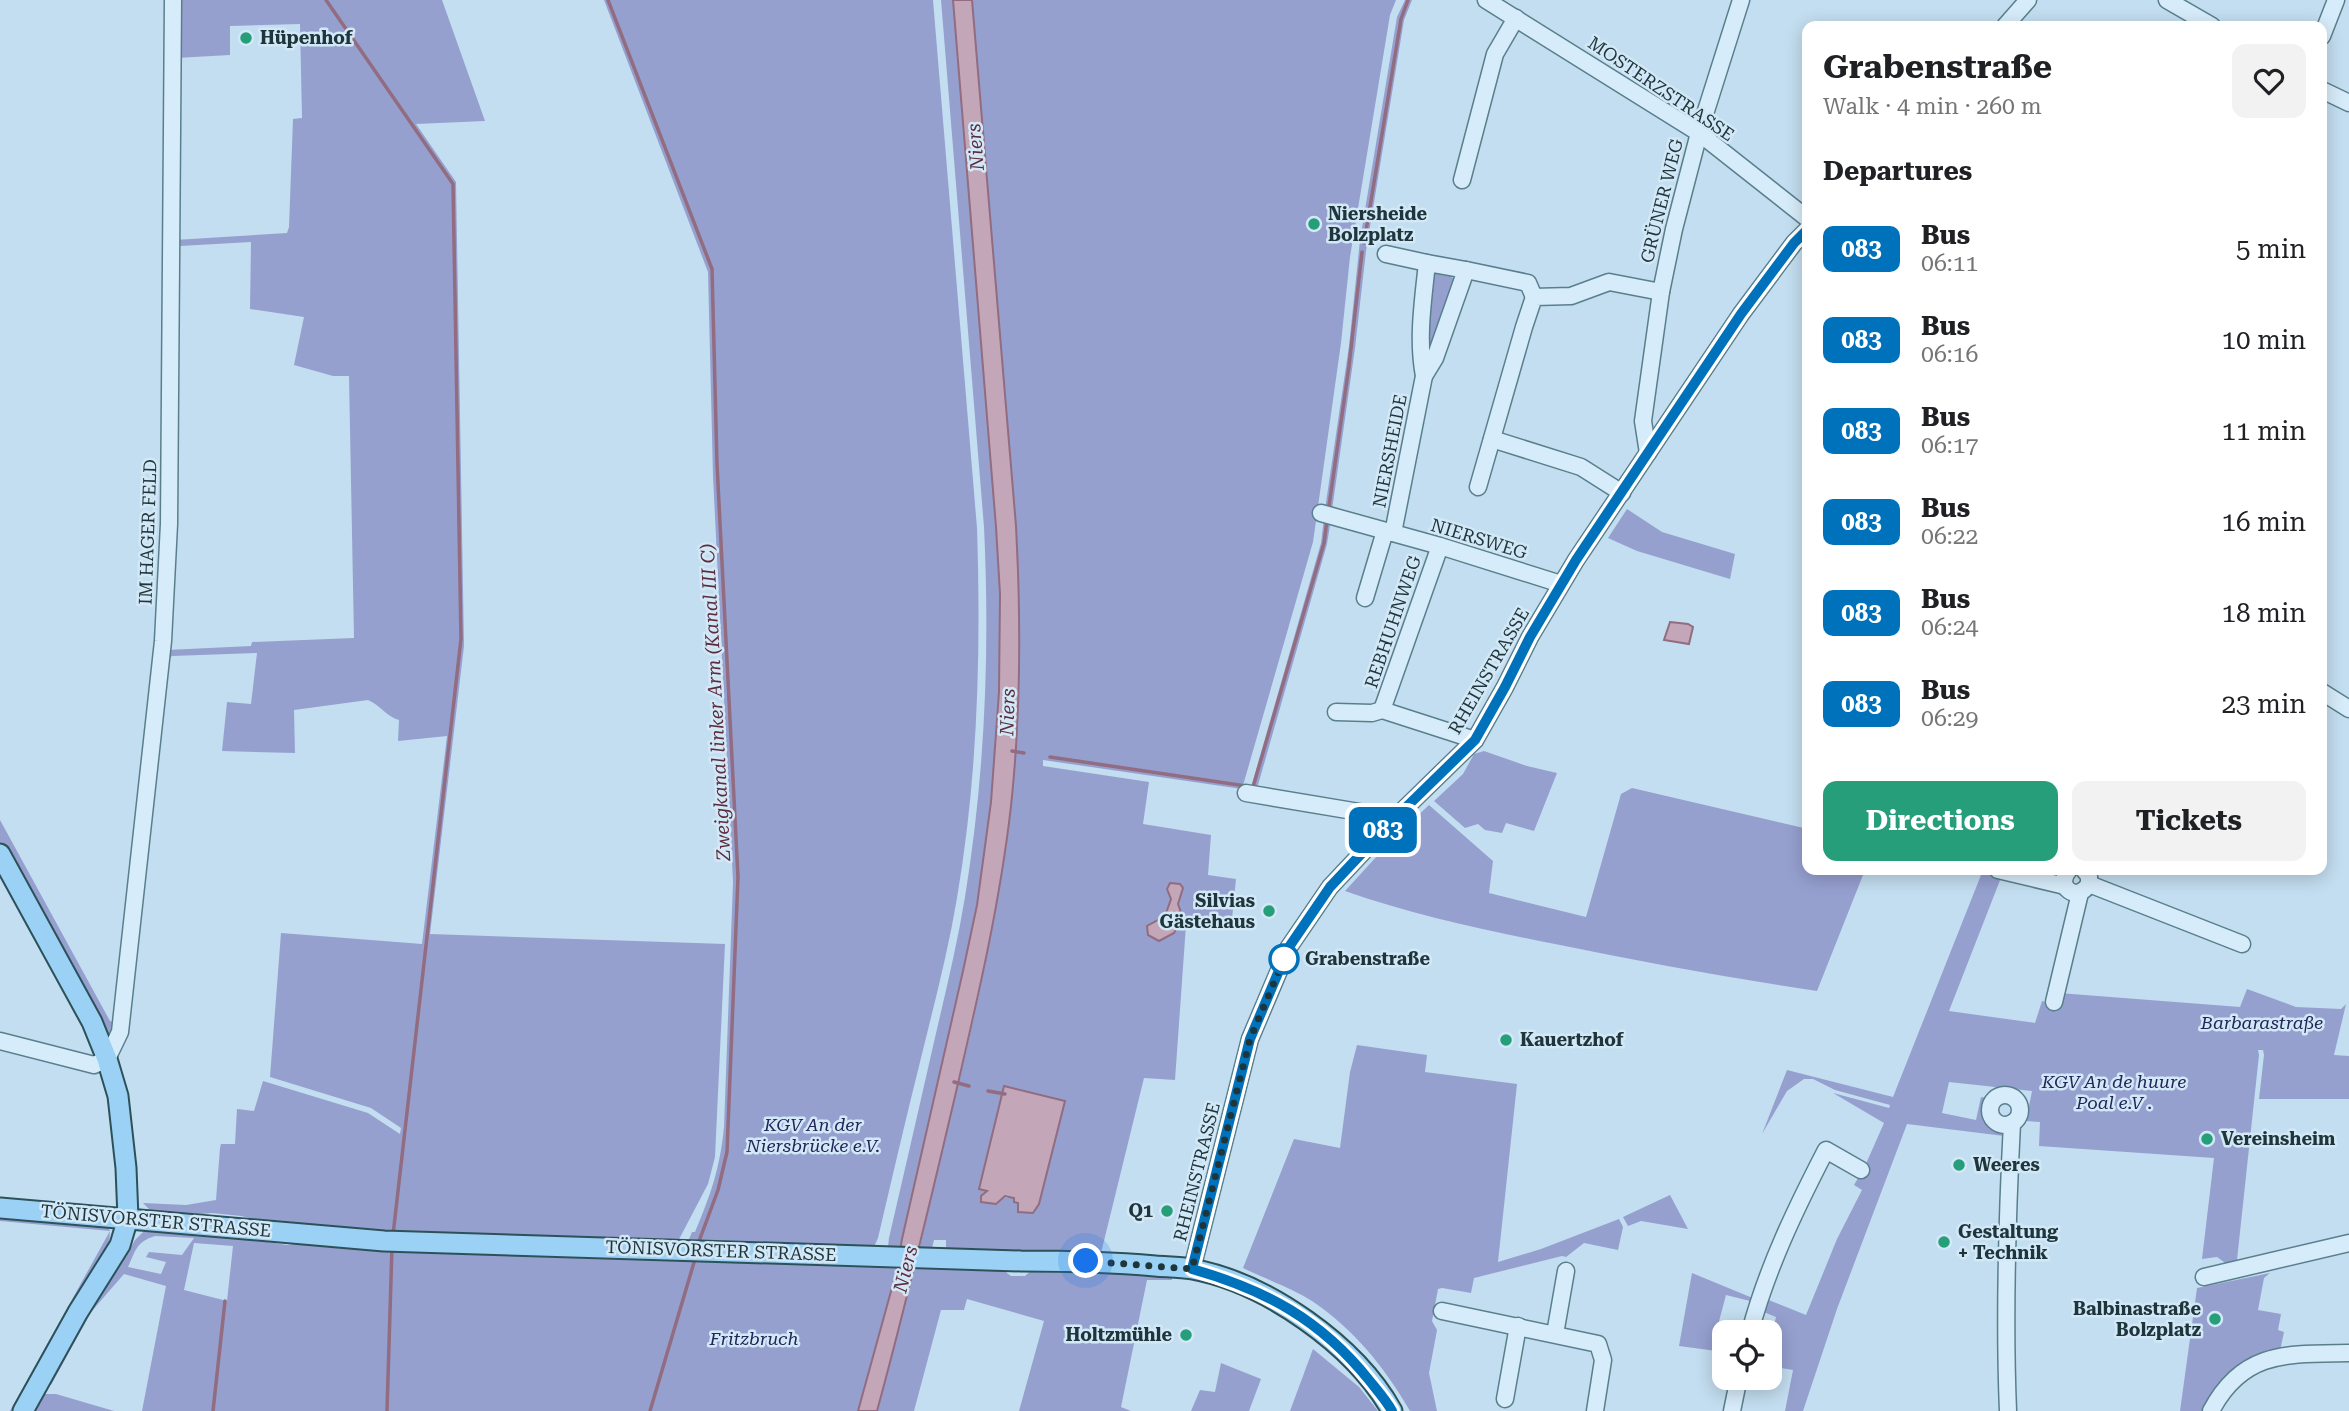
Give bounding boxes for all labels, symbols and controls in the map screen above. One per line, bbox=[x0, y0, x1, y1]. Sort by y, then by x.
place label: Hüpenhof bbox=[260, 27, 354, 48]
marker: Hüpenhof bbox=[238, 30, 254, 46]
street label: MOSTERZSTRASSE bbox=[1584, 32, 1738, 145]
button: heart bbox=[2232, 44, 2306, 118]
text: Grabenstraße bbox=[1823, 47, 2052, 86]
text: Walk · 4 min · 260 m bbox=[1823, 93, 2042, 120]
water label: Niers bbox=[962, 122, 989, 173]
street label: GRÜNER WEG bbox=[1636, 137, 1687, 265]
text: Departures bbox=[1823, 156, 1972, 186]
place label: Niersheide Bolzplatz bbox=[1328, 203, 1427, 245]
marker: Niersheide Bolzplatz bbox=[1306, 216, 1322, 232]
text: Bus bbox=[1921, 220, 1970, 250]
text: 5 min bbox=[2236, 234, 2306, 264]
text: 083 bbox=[1841, 235, 1882, 263]
text: 06:11 bbox=[1921, 250, 1978, 277]
text: Bus bbox=[1921, 311, 1970, 341]
text: 10 min bbox=[2222, 325, 2306, 355]
text: 083 bbox=[1841, 326, 1882, 354]
text: 06:16 bbox=[1921, 341, 1978, 368]
street label: NIERSHEIDE bbox=[1368, 392, 1411, 509]
text: Bus bbox=[1921, 402, 1970, 432]
text: 11 min bbox=[2222, 416, 2306, 446]
text: 083 bbox=[1841, 417, 1882, 445]
text: 06:17 bbox=[1921, 432, 1978, 459]
street label: IM HAGER FELD bbox=[134, 459, 161, 605]
text: Bus bbox=[1921, 493, 1970, 523]
text: 16 min bbox=[2222, 507, 2306, 537]
text: 083 bbox=[1841, 508, 1882, 536]
street label: NIERSWEG bbox=[1428, 514, 1530, 563]
text: 06:22 bbox=[1921, 523, 1978, 550]
water label: Zweigkanal linker Arm (Kanal III C) bbox=[696, 543, 735, 862]
street label: REBHUHNWEG bbox=[1360, 553, 1425, 691]
text: Bus bbox=[1921, 584, 1970, 614]
text: 18 min bbox=[2222, 598, 2306, 628]
text: 083 bbox=[1841, 599, 1882, 627]
street label: RHEINSTRASSE bbox=[1444, 604, 1533, 738]
text: 06:24 bbox=[1921, 614, 1978, 641]
text: Bus bbox=[1921, 675, 1970, 705]
water label: Niers bbox=[995, 688, 1020, 737]
text: 23 min bbox=[2222, 689, 2306, 719]
text: 083 bbox=[1841, 690, 1882, 718]
text: 06:29 bbox=[1921, 705, 1978, 732]
button: Directions bbox=[1823, 781, 2058, 861]
button: Tickets bbox=[2072, 781, 2306, 861]
line badge: 083 bbox=[1343, 807, 1423, 853]
text: 083 bbox=[1363, 816, 1403, 844]
place label: Silvias Gästehaus bbox=[1160, 890, 1255, 932]
marker: Silvias Gästehaus bbox=[1261, 903, 1277, 919]
marker: Grabenstraße bbox=[1269, 944, 1299, 974]
place label: Grabenstraße bbox=[1305, 948, 1430, 969]
park label: Barbarastraße bbox=[2200, 1012, 2323, 1033]
place label: Kauertzhof bbox=[1520, 1029, 1625, 1050]
marker: Kauertzhof bbox=[1498, 1032, 1514, 1048]
park label: KGV An de huure Poal e.V . bbox=[2041, 1071, 2186, 1113]
street label: RHEINSTRASSE bbox=[1169, 1100, 1224, 1244]
park label: KGV An der Niersbrücke e.V. bbox=[745, 1114, 880, 1156]
place label: Vereinsheim bbox=[2221, 1128, 2336, 1149]
marker: Vereinsheim bbox=[2199, 1131, 2215, 1147]
place label: Weeres bbox=[1973, 1154, 2040, 1175]
marker: Weeres bbox=[1951, 1157, 1967, 1173]
street label: TÖNISVORSTER STRASSE bbox=[40, 1200, 272, 1241]
place label: Q1 bbox=[1128, 1200, 1153, 1221]
marker: Q1 bbox=[1159, 1203, 1175, 1219]
place label: Gestaltung + Technik bbox=[1958, 1221, 2059, 1263]
marker: Gestaltung + Technik bbox=[1936, 1234, 1952, 1250]
street label: TÖNISVORSTER STRASSE bbox=[605, 1236, 837, 1265]
water label: Niers bbox=[888, 1243, 922, 1296]
your location bbox=[1068, 1243, 1103, 1278]
place label: Balbinastraße Bolzplatz bbox=[2073, 1298, 2201, 1340]
marker: Balbinastraße Bolzplatz bbox=[2207, 1311, 2223, 1327]
map controls bbox=[1712, 1320, 1782, 1390]
button: locate bbox=[1712, 1320, 1782, 1390]
place label: Holtzmühle bbox=[1065, 1324, 1172, 1345]
marker: Holtzmühle bbox=[1178, 1327, 1194, 1343]
park label: Fritzbruch bbox=[709, 1328, 798, 1349]

